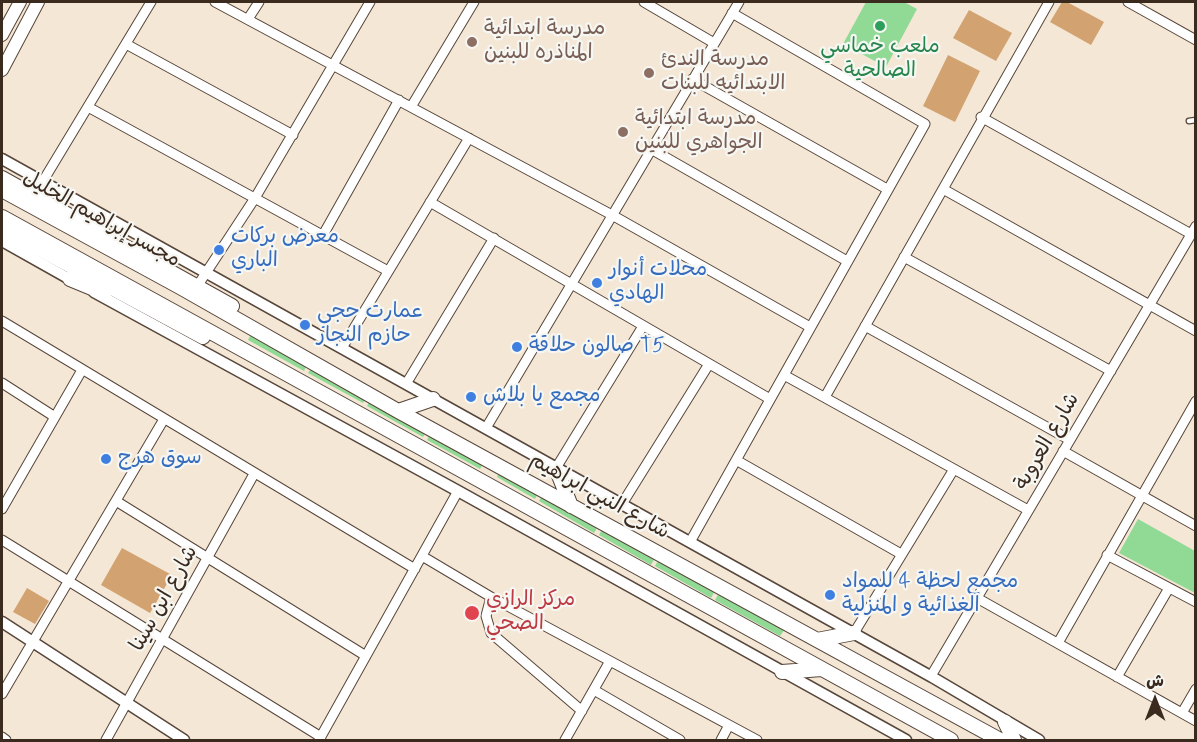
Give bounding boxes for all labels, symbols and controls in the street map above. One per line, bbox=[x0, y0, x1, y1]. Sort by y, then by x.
place label: مدرسة ابتدائية المناذره للبنين bbox=[484, 17, 605, 67]
marker: ملعب خماسي الصالحية bbox=[873, 19, 887, 33]
marker: مدرسة ابتدائية المناذره للبنين bbox=[465, 35, 479, 49]
place label: ملعب خماسي الصالحية bbox=[820, 35, 940, 85]
place label: مدرسة الندئ الابتدائيه للبنات bbox=[661, 48, 786, 98]
marker: مدرسة الندئ الابتدائيه للبنات bbox=[642, 66, 656, 80]
place label: مدرسة ابتدائية الجواهري للبنين bbox=[635, 107, 763, 157]
marker: مدرسة ابتدائية الجواهري للبنين bbox=[616, 125, 630, 139]
street label: مجسر إبراهيم الخليل bbox=[18, 166, 184, 274]
place label: معرض بركات الباري bbox=[231, 225, 339, 275]
marker: معرض بركات الباري bbox=[212, 243, 226, 257]
place label: محلات أنوار الهادي bbox=[609, 258, 707, 308]
marker: محلات أنوار الهادي bbox=[590, 276, 604, 290]
place label: عمارت حجي حازم النجار bbox=[317, 300, 424, 350]
marker: عمارت حجي حازم النجار bbox=[298, 318, 312, 332]
place label: صالون حلاقة T5 bbox=[529, 334, 665, 360]
marker: صالون حلاقة T5 bbox=[510, 340, 524, 354]
place label: مجمع يا بلاش bbox=[483, 384, 601, 410]
street label: شارع العروبة bbox=[1010, 389, 1086, 495]
marker: مجمع يا بلاش bbox=[464, 390, 478, 404]
place label: سوق هرج bbox=[118, 446, 202, 472]
street label: شارع النبي ابراهيم bbox=[525, 448, 673, 546]
marker: سوق هرج bbox=[99, 452, 113, 466]
street label: شارع ابن سينا bbox=[126, 542, 204, 656]
place label: مجمع لحظة 4 للمواد الغذائية و المنزلية bbox=[842, 570, 1018, 620]
place label: مركز الرازي الصحي bbox=[486, 588, 575, 638]
marker: مجمع لحظة 4 للمواد الغذائية و المنزلية bbox=[823, 588, 837, 602]
marker: مركز الرازي الصحي bbox=[463, 604, 481, 622]
north arrow bbox=[1125, 670, 1185, 730]
text: ش bbox=[1146, 671, 1164, 692]

